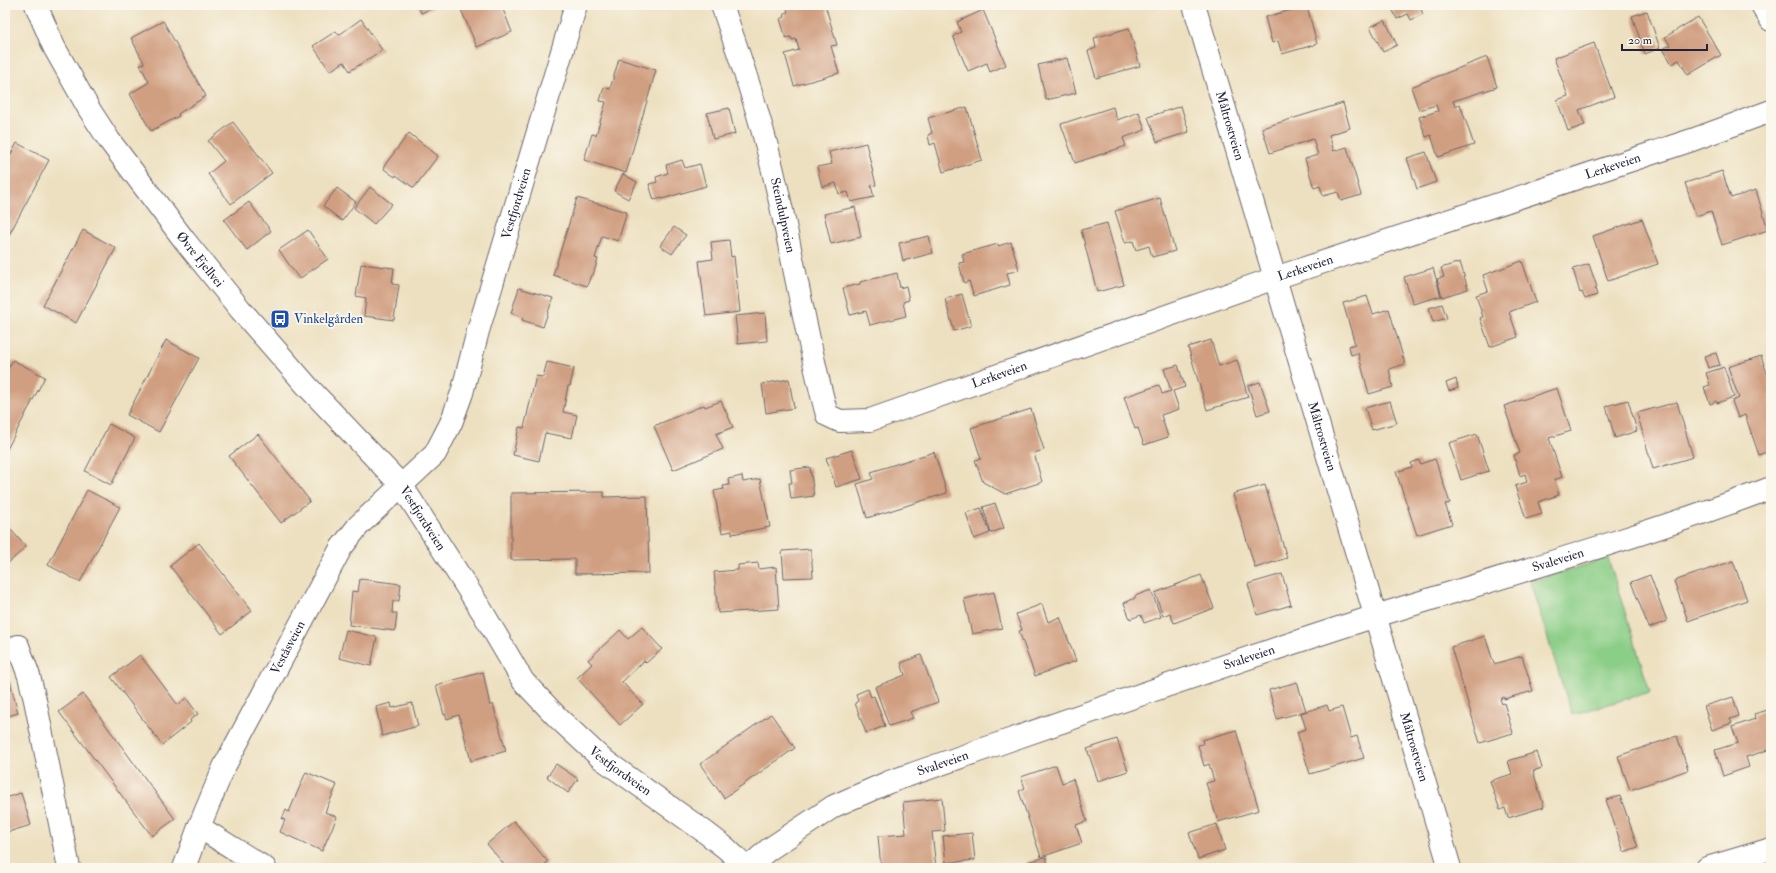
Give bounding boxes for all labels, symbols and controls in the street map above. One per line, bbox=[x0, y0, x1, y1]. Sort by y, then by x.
scale bar bbox=[1622, 26, 1707, 52]
text: 20 m bbox=[1628, 33, 1653, 48]
street label: Måltrostveien bbox=[1212, 89, 1248, 163]
street label: Lerkeveien bbox=[1583, 149, 1643, 183]
street label: Vestfjordveien bbox=[498, 166, 535, 241]
street label: Steindulpveien bbox=[767, 176, 799, 254]
street label: Øvre Fjellvei bbox=[173, 229, 228, 291]
street label: Lerkeveien bbox=[1275, 251, 1335, 285]
bus stop icon: Vinkelgården bbox=[269, 308, 291, 330]
place label: Vinkelgården bbox=[294, 311, 363, 327]
street label: Lerkeveien bbox=[969, 357, 1029, 392]
street label: Måltrostveien bbox=[1304, 400, 1340, 473]
street label: Vestfjordveien bbox=[396, 483, 449, 554]
street label: Svaleveien bbox=[1530, 544, 1586, 576]
street label: Veståsveien bbox=[267, 618, 309, 677]
street label: Svaleveien bbox=[1221, 641, 1277, 674]
street label: Måltrostveien bbox=[1396, 710, 1432, 784]
street label: Vestfjordveien bbox=[586, 743, 655, 799]
street label: Svaleveien bbox=[915, 747, 971, 780]

